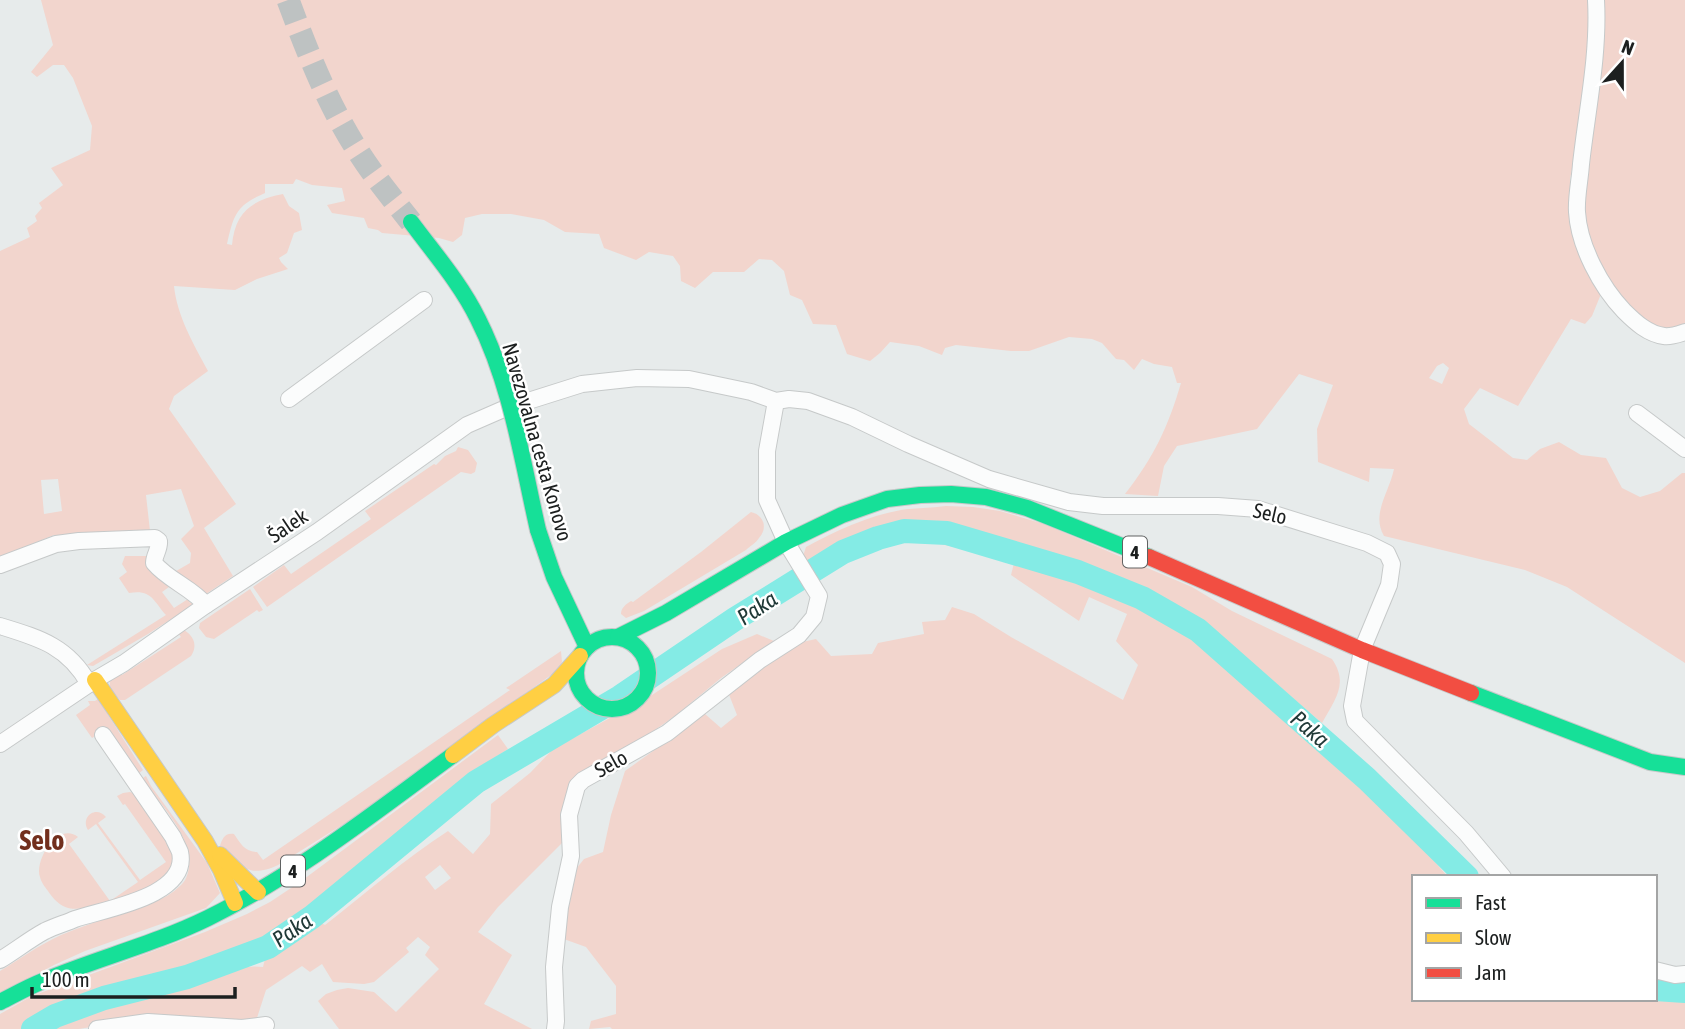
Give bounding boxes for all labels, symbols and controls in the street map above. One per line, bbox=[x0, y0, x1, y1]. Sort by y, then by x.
north arrow bbox=[1587, 28, 1657, 98]
text: N bbox=[1619, 35, 1637, 59]
street label: Navezovalna cesta Konovo bbox=[498, 340, 578, 544]
street label: Selo bbox=[1251, 498, 1289, 528]
street label: Šalek bbox=[263, 503, 312, 547]
road number: 4 bbox=[1123, 537, 1147, 568]
water label: Paka bbox=[732, 585, 782, 630]
water label: Paka bbox=[1286, 705, 1335, 753]
street label: Selo bbox=[590, 744, 631, 782]
district label: Selo bbox=[20, 824, 64, 856]
road number: 4 bbox=[281, 856, 305, 886]
legend bbox=[1412, 875, 1657, 1001]
text: Fast bbox=[1475, 890, 1506, 914]
water label: Paka bbox=[267, 907, 317, 953]
text: Slow bbox=[1475, 925, 1512, 949]
scale bar bbox=[32, 956, 234, 1000]
text: Jam bbox=[1475, 960, 1507, 984]
text: 100 m bbox=[42, 967, 90, 991]

